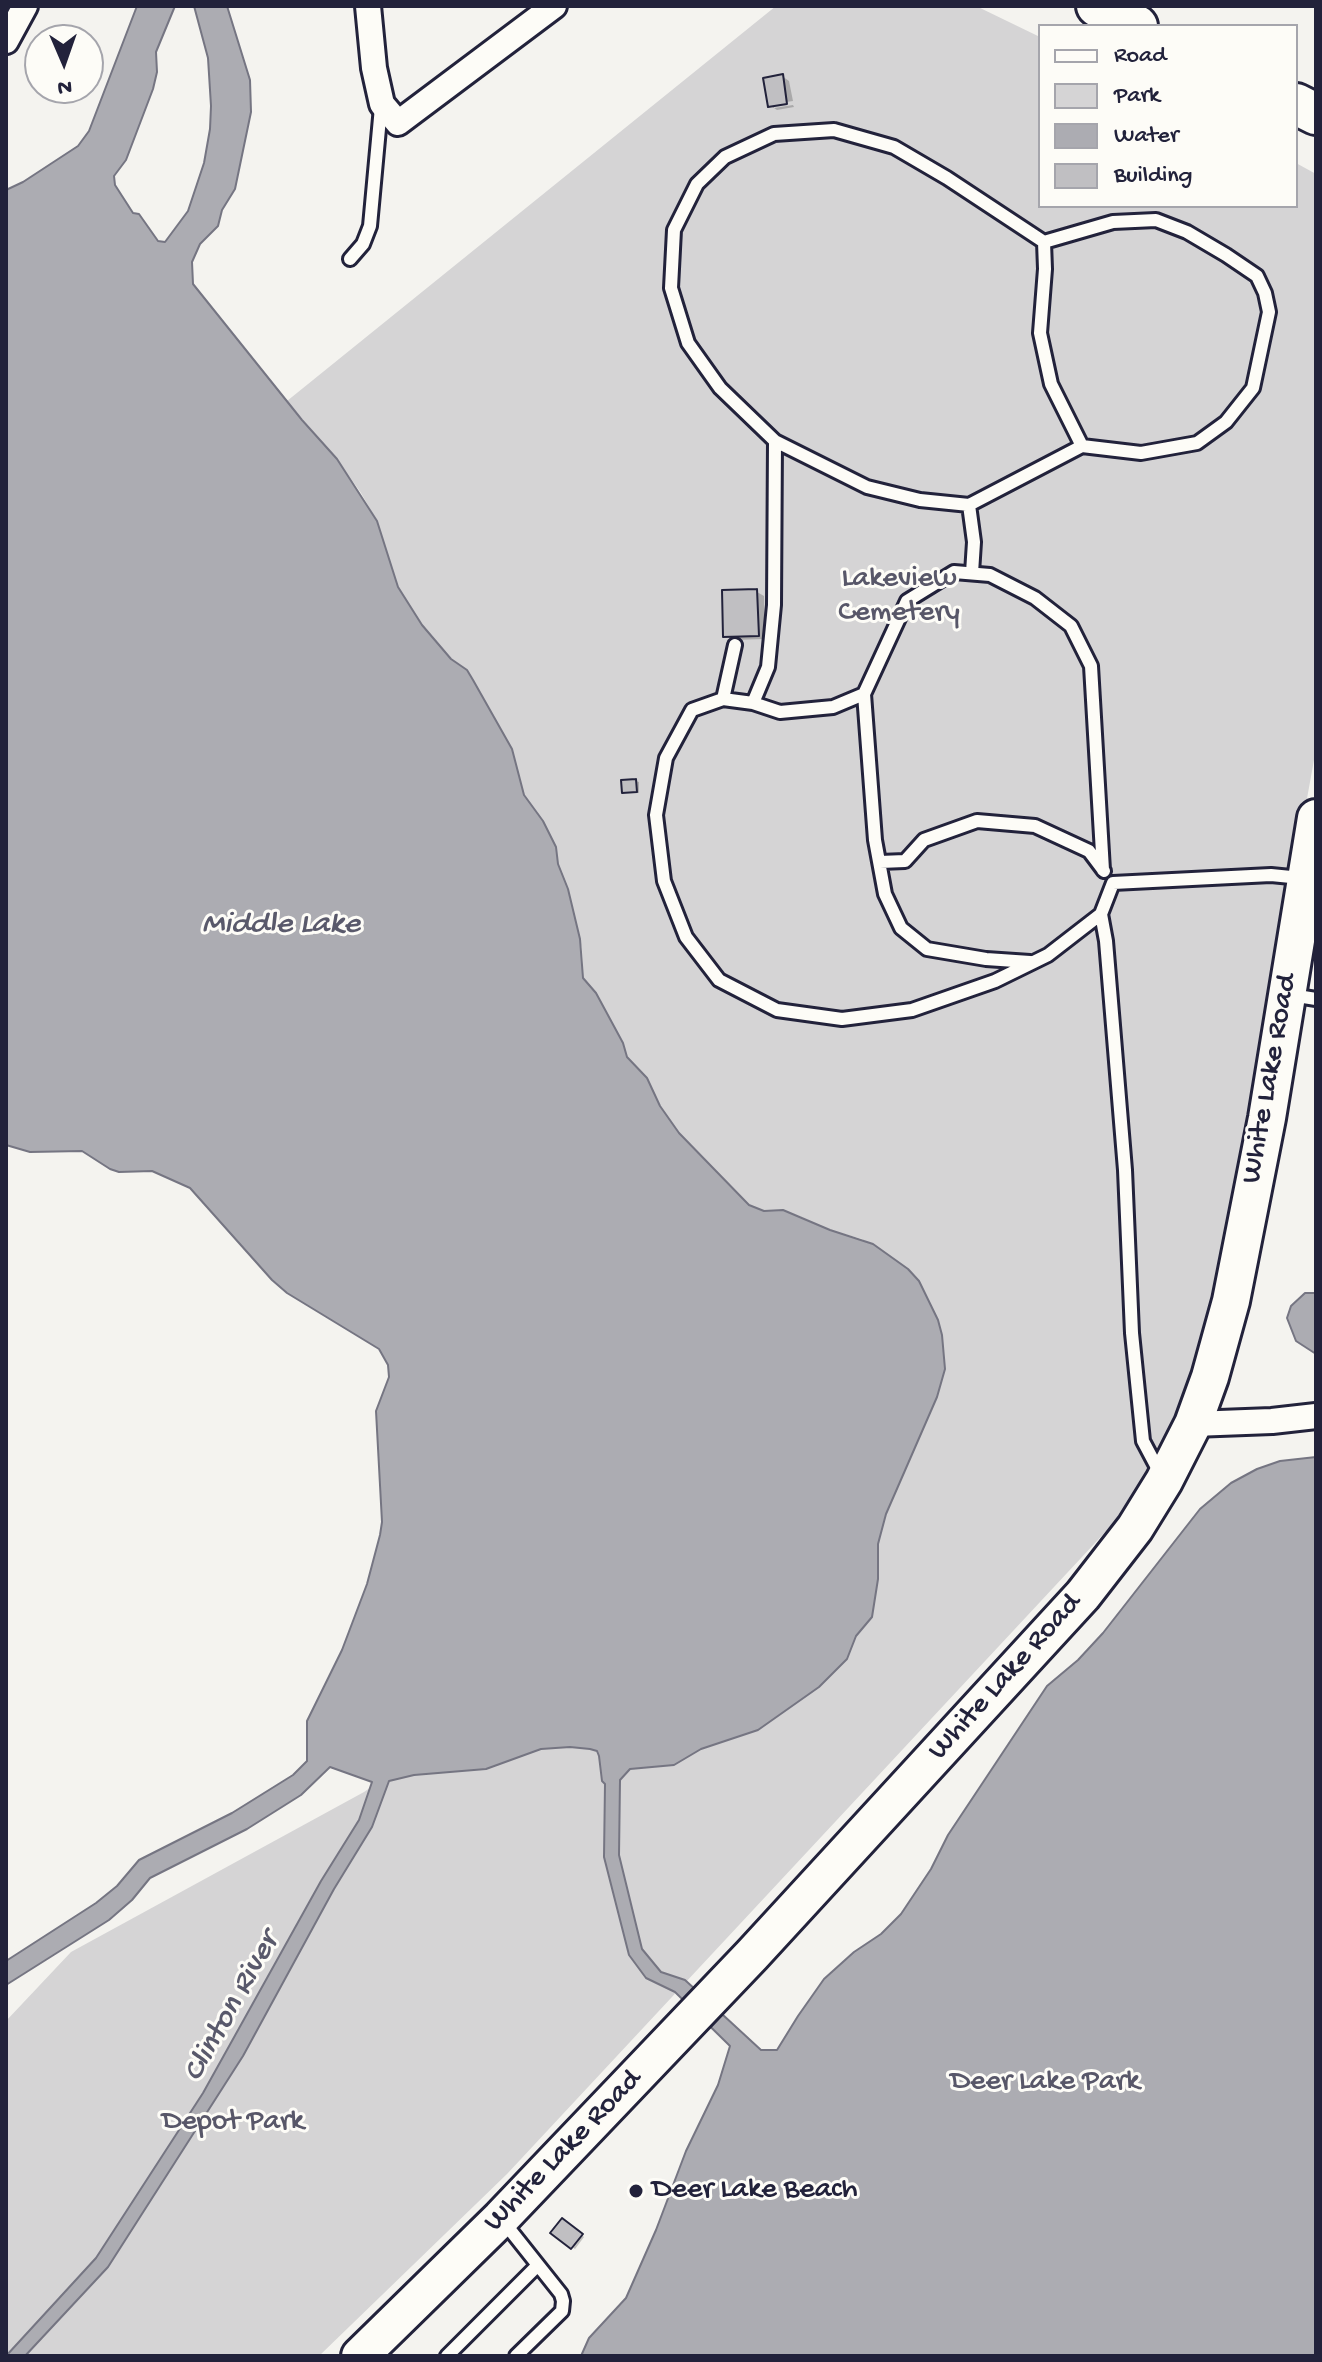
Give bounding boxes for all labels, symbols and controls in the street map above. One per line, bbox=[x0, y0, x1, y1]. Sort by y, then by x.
north arrow bbox=[24, 24, 104, 104]
legend bbox=[1038, 24, 1298, 208]
text: Road bbox=[1114, 42, 1166, 71]
text: N bbox=[57, 73, 72, 99]
text: Park bbox=[1114, 82, 1160, 111]
text: Water bbox=[1114, 122, 1178, 151]
text: Building bbox=[1114, 162, 1192, 191]
park label: Lakeview Cemetery bbox=[838, 562, 960, 632]
water label: Middle Lake bbox=[202, 907, 360, 945]
street label: White Lake Road bbox=[1235, 971, 1307, 1187]
street label: White Lake Road bbox=[922, 1587, 1090, 1769]
water label: Clinton River bbox=[176, 1927, 290, 2089]
street label: White Lake Road bbox=[477, 2063, 651, 2241]
park label: Deer Lake Park bbox=[950, 2065, 1140, 2101]
park label: Depot Park bbox=[162, 2105, 304, 2141]
place label: Deer Lake Beach bbox=[652, 2173, 858, 2209]
marker: Deer Lake Beach bbox=[627, 2182, 645, 2200]

